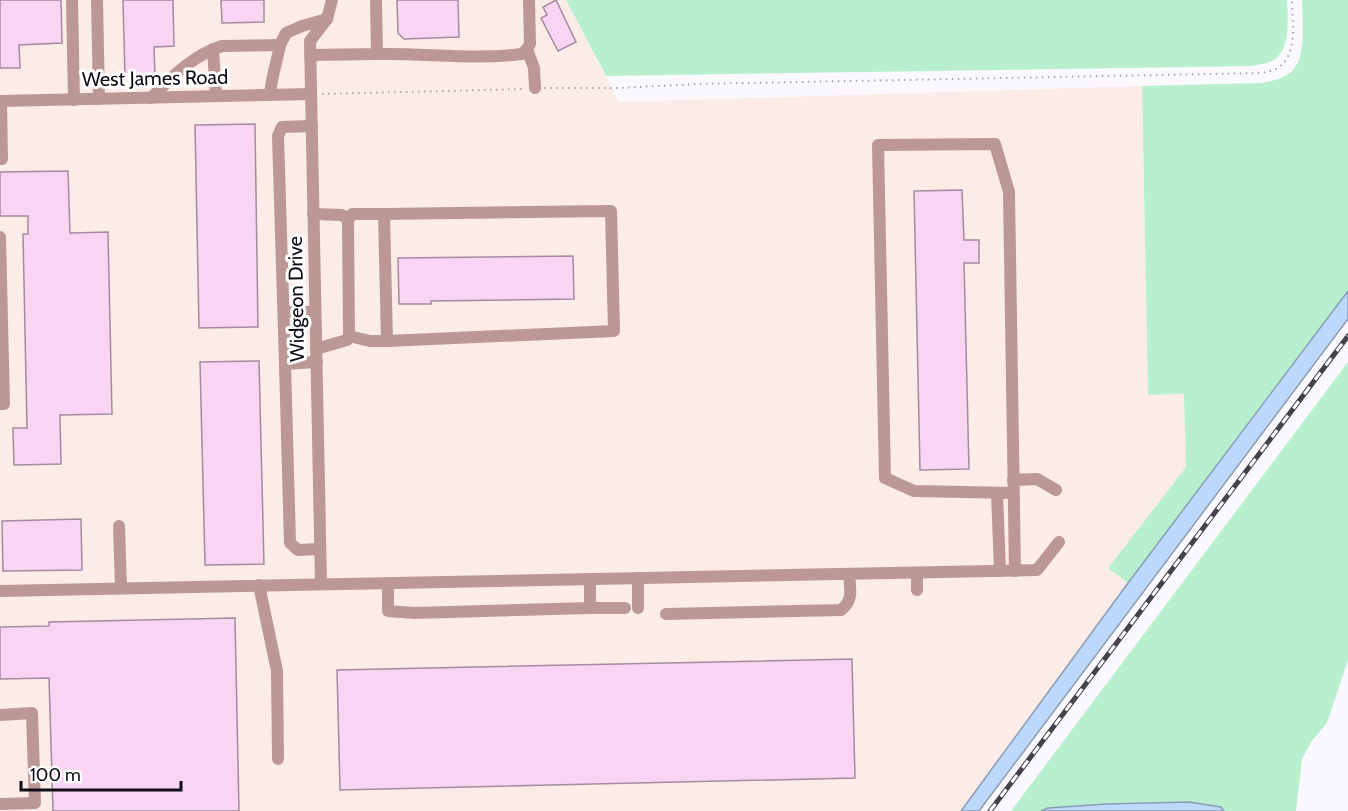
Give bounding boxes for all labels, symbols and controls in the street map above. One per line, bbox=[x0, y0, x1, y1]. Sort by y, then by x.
street label: West James Road bbox=[82, 65, 228, 91]
street label: Widgeon Drive bbox=[283, 236, 309, 362]
scale bar bbox=[21, 754, 182, 792]
text: 100 m bbox=[30, 764, 81, 786]

